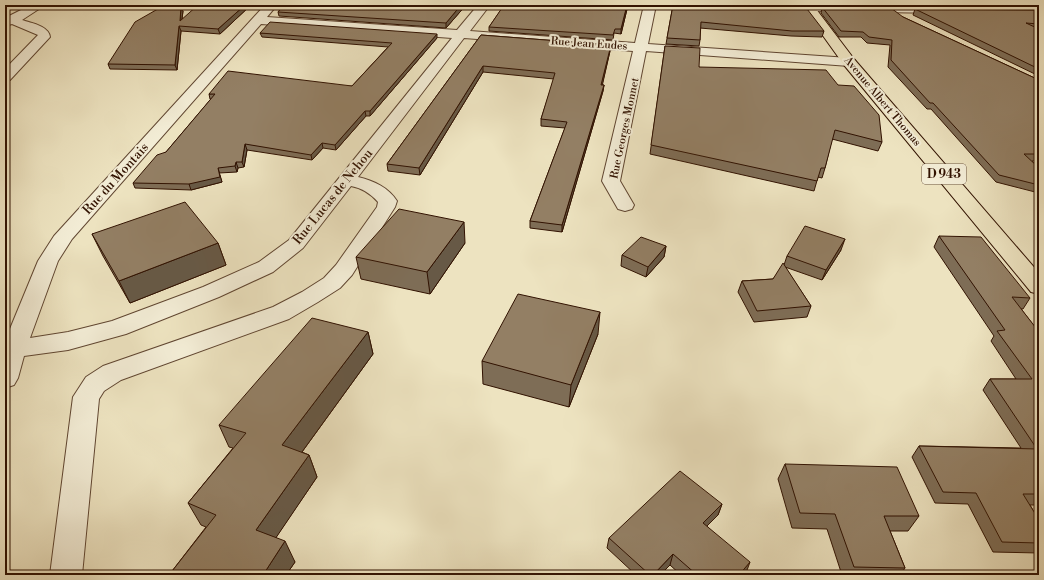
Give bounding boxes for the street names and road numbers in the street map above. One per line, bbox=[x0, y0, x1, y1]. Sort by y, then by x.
street label: Rue Jean Eudes bbox=[550, 34, 628, 54]
street label: Avenue Albert Thomas bbox=[840, 53, 924, 149]
street label: Rue Georges Monnet bbox=[607, 76, 643, 180]
street label: Rue du Montais bbox=[79, 139, 152, 218]
street label: Rue Lucas de Nehou bbox=[289, 145, 377, 248]
road number: D 943 bbox=[922, 164, 966, 184]

